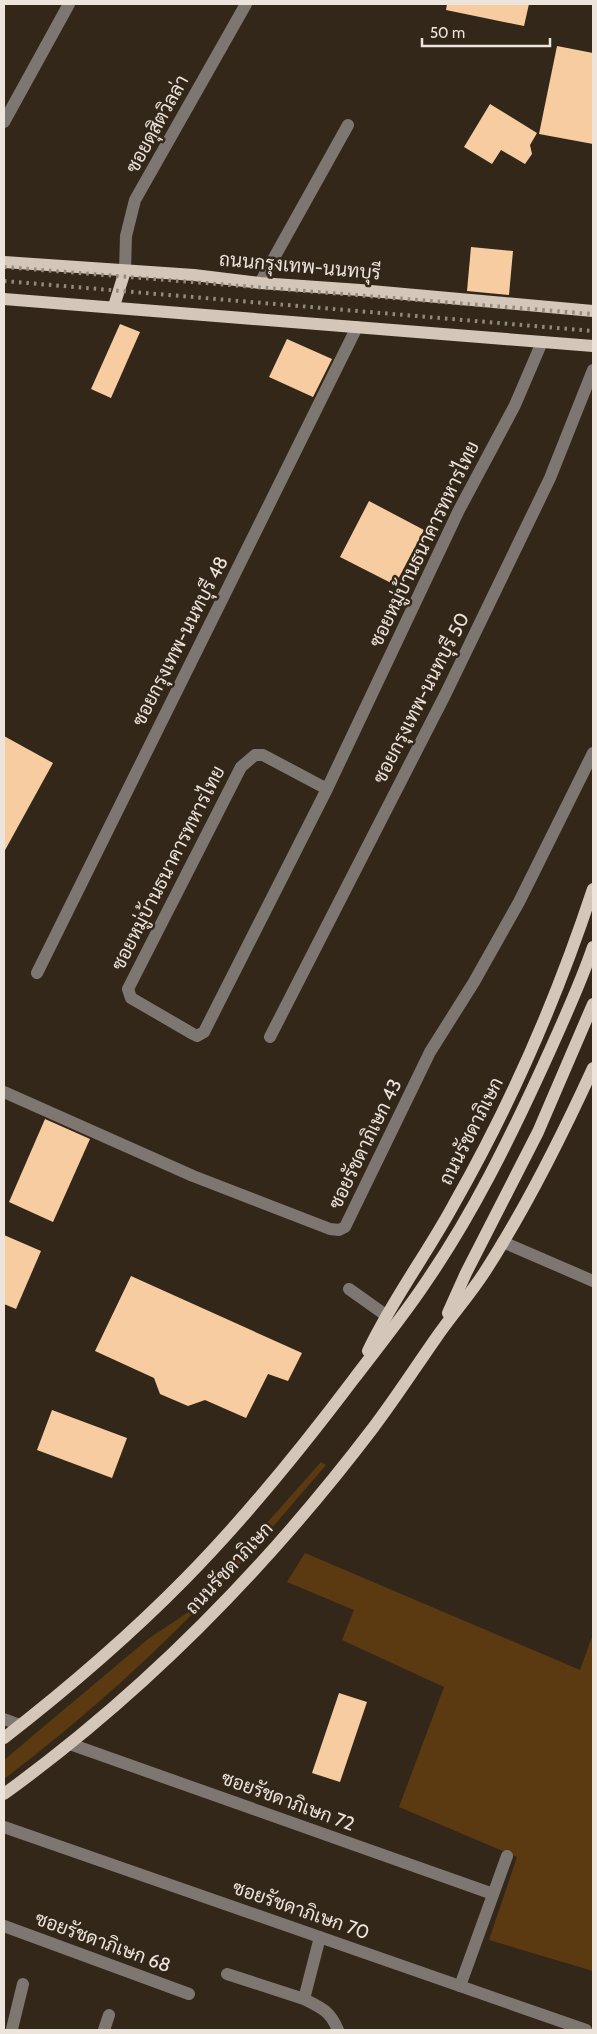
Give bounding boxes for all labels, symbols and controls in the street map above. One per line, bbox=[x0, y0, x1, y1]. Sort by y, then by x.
scale bar bbox=[422, 15, 550, 47]
text: 50 m bbox=[430, 24, 465, 42]
street label: ซอยดุสิตวิลล่า bbox=[121, 71, 194, 178]
street label: ถนนกรุงเทพ-นนทบุรี bbox=[218, 246, 382, 286]
street label: ซอยหมู่บ้านธนาคารทหารไทย bbox=[363, 437, 486, 652]
street label: ซอยกรุงเทพ-นนทบุรี 48 bbox=[126, 552, 234, 730]
street label: ซอยกรุงเทพ-นนทบุรี 50 bbox=[367, 608, 475, 788]
street label: ซอยหมู่บ้านธนาคารทหารไทย bbox=[105, 762, 231, 975]
street label: ถนนรัชดาภิเษก bbox=[434, 1073, 508, 1189]
street label: ซอยรัชดาภิเษก 43 bbox=[324, 1075, 406, 1213]
street label: ถนนรัชดาภิเษก bbox=[180, 1517, 278, 1619]
street label: ซอยรัชดาภิเษก 72 bbox=[218, 1766, 358, 1836]
street label: ซอยรัชดาภิเษก 70 bbox=[230, 1876, 372, 1944]
street label: ซอยรัชดาภิเษก 68 bbox=[32, 1907, 174, 1977]

